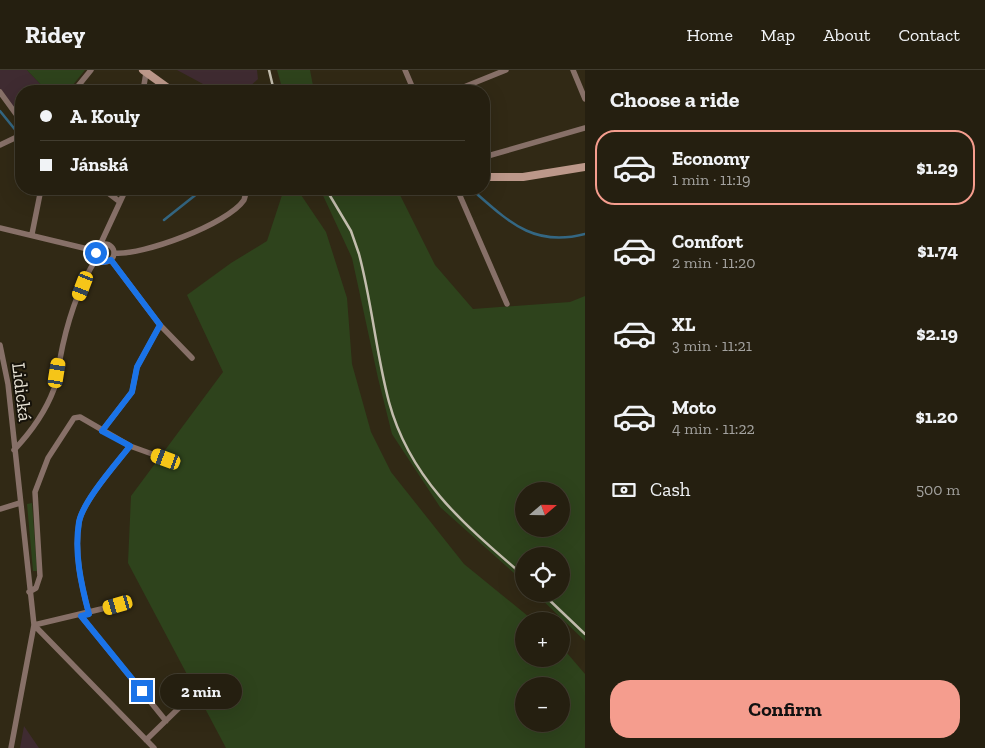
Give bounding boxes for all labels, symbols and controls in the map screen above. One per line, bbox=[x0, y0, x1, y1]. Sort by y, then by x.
text: Ridey bbox=[25, 20, 85, 49]
text: Home bbox=[686, 24, 733, 46]
text: Map bbox=[761, 24, 795, 46]
text: About bbox=[823, 24, 870, 46]
text: Contact bbox=[898, 24, 960, 46]
text: Choose a ride bbox=[610, 86, 740, 113]
text: A. Kouly bbox=[70, 105, 140, 128]
icon: car bbox=[612, 145, 657, 190]
text: Economy bbox=[672, 147, 750, 170]
text: Jánská bbox=[70, 153, 128, 176]
text: $1.29 bbox=[916, 156, 958, 179]
text: 1 min · 11:19 bbox=[672, 170, 751, 189]
icon: car bbox=[612, 228, 657, 273]
text: Comfort bbox=[672, 230, 743, 253]
text: $1.74 bbox=[917, 239, 958, 262]
route start bbox=[85, 242, 107, 264]
text: 2 min · 11:20 bbox=[672, 253, 755, 272]
car bbox=[70, 269, 95, 303]
icon: car bbox=[612, 311, 657, 356]
text: XL bbox=[672, 313, 695, 336]
text: $2.19 bbox=[916, 322, 958, 345]
text: 3 min · 11:21 bbox=[672, 336, 752, 355]
car bbox=[47, 357, 66, 389]
street label: Lidická bbox=[7, 361, 37, 423]
icon: car bbox=[612, 394, 657, 439]
text: Moto bbox=[672, 396, 716, 419]
text: $1.20 bbox=[916, 405, 958, 428]
text: 4 min · 11:22 bbox=[672, 419, 755, 438]
car bbox=[149, 447, 182, 471]
icon: cash bbox=[610, 476, 638, 504]
text: Cash bbox=[650, 478, 690, 501]
text: 500 m bbox=[916, 480, 960, 499]
north arrow bbox=[515, 482, 570, 538]
map controls bbox=[515, 482, 570, 732]
button: locate bbox=[515, 547, 570, 602]
car bbox=[101, 594, 134, 616]
button: + bbox=[515, 612, 570, 667]
callout: 2 min bbox=[160, 674, 242, 708]
button: − bbox=[515, 677, 570, 732]
route end bbox=[131, 680, 153, 702]
button: Confirm bbox=[610, 680, 960, 738]
text: 2 min bbox=[181, 682, 221, 701]

